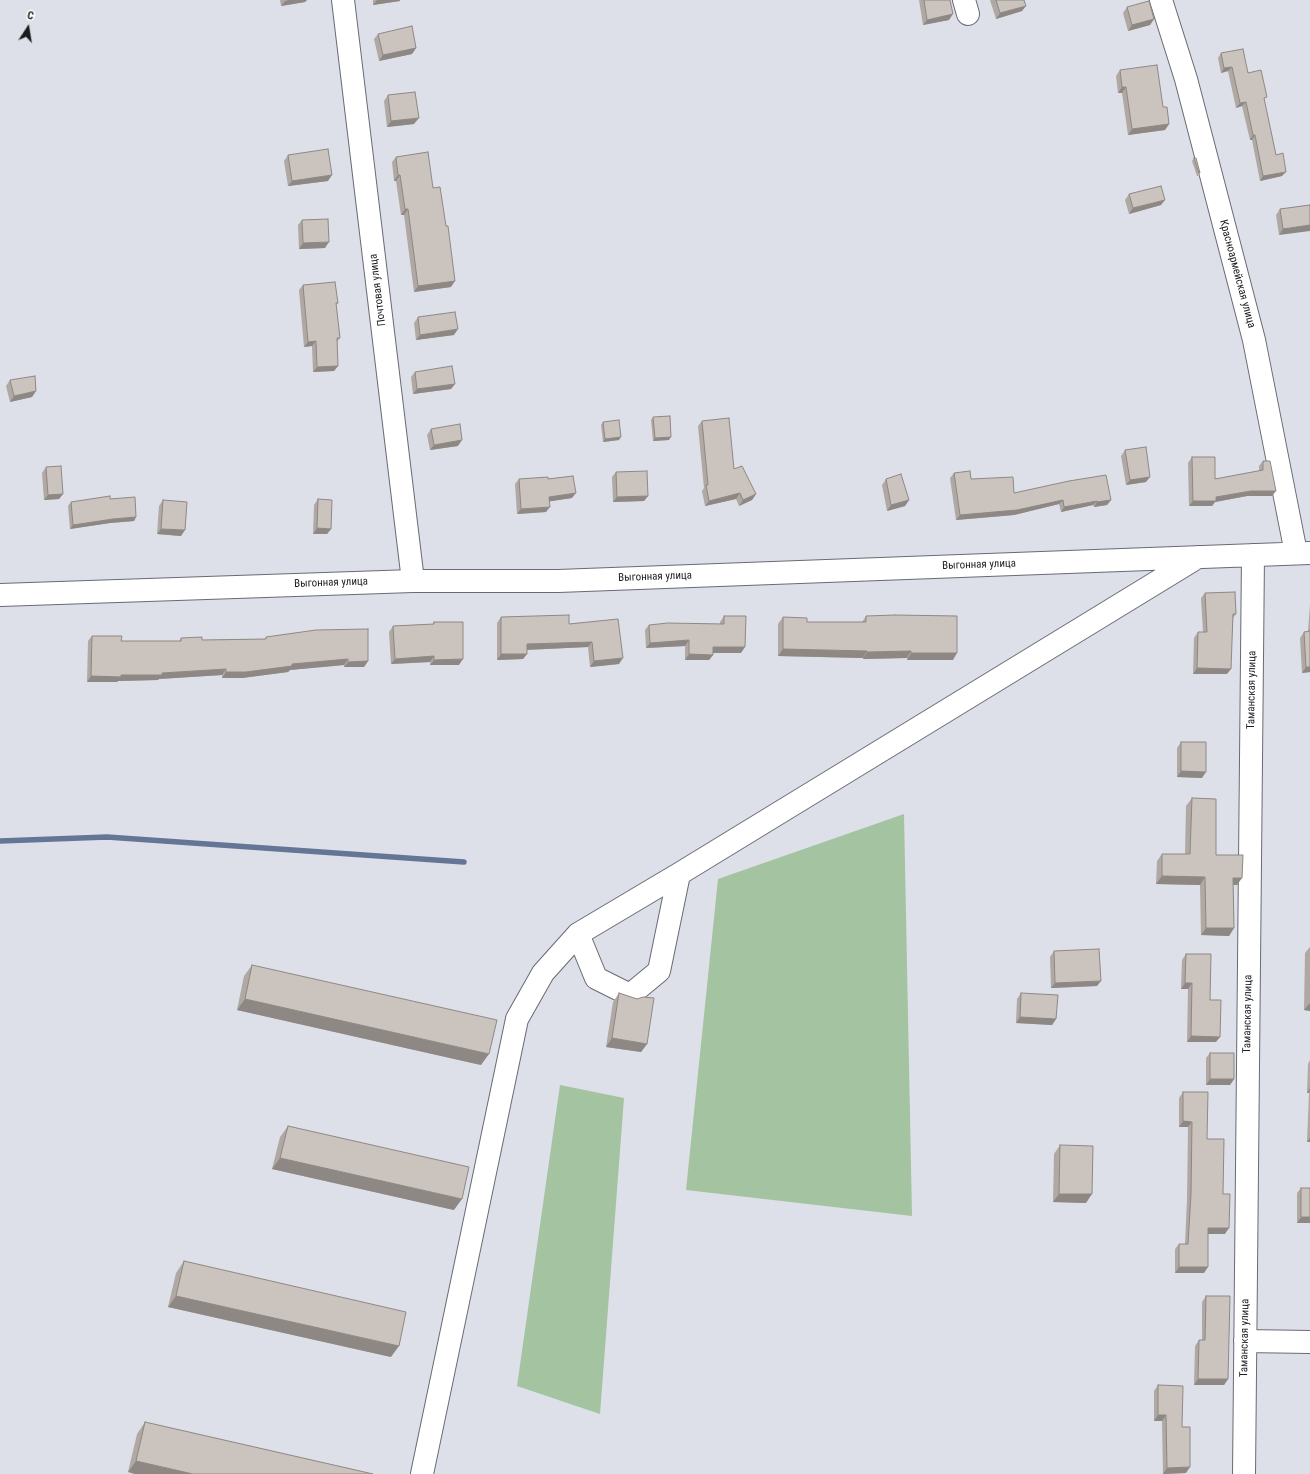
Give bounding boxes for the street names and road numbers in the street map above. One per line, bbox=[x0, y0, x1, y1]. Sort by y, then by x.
street label: Красноармейская улица bbox=[1216, 218, 1258, 330]
street label: Почтовая улица bbox=[367, 253, 389, 327]
street label: Выгонная улица bbox=[942, 557, 1016, 573]
street label: Выгонная улица bbox=[618, 569, 692, 585]
street label: Выгонная улица bbox=[294, 575, 368, 591]
street label: Таманская улица bbox=[1245, 651, 1259, 729]
street label: Таманская улица bbox=[1241, 975, 1255, 1053]
street label: Таманская улица bbox=[1238, 1299, 1252, 1377]

